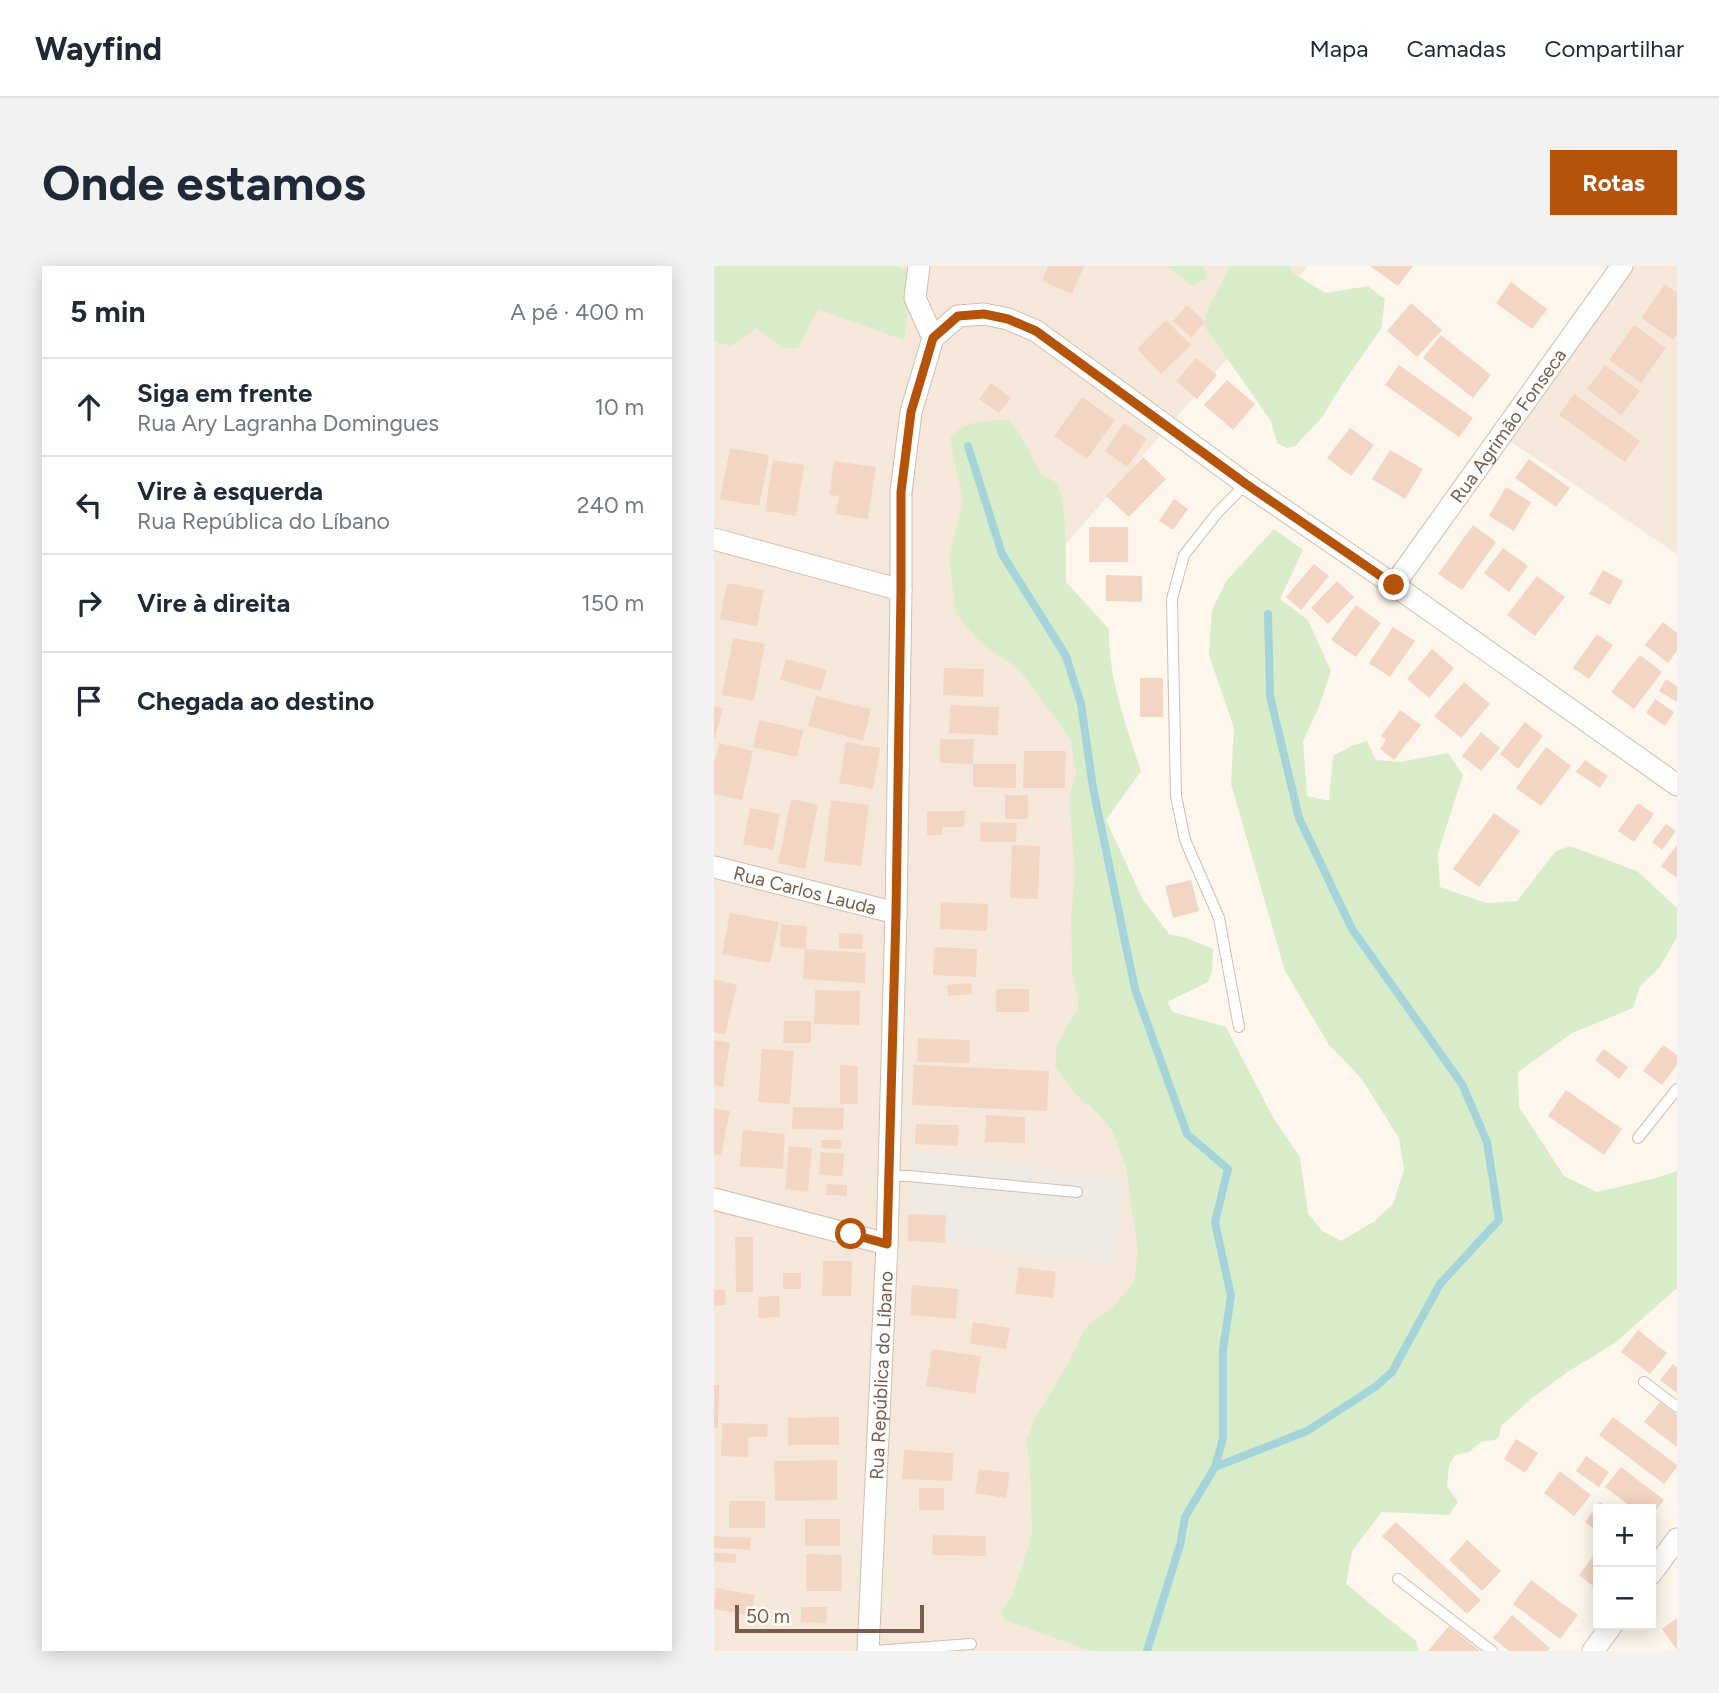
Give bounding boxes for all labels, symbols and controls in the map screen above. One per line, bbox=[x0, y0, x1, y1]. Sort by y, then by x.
text: Wayfind bbox=[35, 29, 162, 68]
text: Mapa bbox=[1309, 34, 1368, 63]
text: Camadas bbox=[1406, 34, 1506, 63]
text: Compartilhar bbox=[1544, 34, 1684, 63]
button: Rotas bbox=[1550, 150, 1677, 215]
text: Onde estamos bbox=[42, 153, 366, 212]
text: 5 min bbox=[70, 293, 146, 330]
text: A pé · 400 m bbox=[510, 298, 644, 326]
street label: Rua Agrimão Fonseca bbox=[1445, 344, 1571, 507]
text: Siga em frente bbox=[137, 377, 312, 409]
icon: ahead bbox=[70, 388, 108, 426]
text: 10 m bbox=[595, 393, 644, 421]
text: Rua Ary Lagranha Domingues bbox=[137, 409, 439, 437]
text: Vire à esquerda bbox=[137, 475, 323, 507]
icon: left bbox=[70, 486, 108, 524]
text: 240 m bbox=[577, 491, 644, 519]
text: Rua República do Líbano bbox=[137, 507, 390, 535]
route end bbox=[1378, 569, 1409, 600]
icon: right bbox=[70, 584, 108, 622]
text: Vire à direita bbox=[137, 587, 290, 619]
text: 150 m bbox=[581, 589, 644, 617]
icon: arrive bbox=[70, 682, 108, 720]
text: Chegada ao destino bbox=[137, 685, 374, 717]
street label: Rua Carlos Lauda bbox=[731, 861, 879, 919]
route start bbox=[835, 1218, 866, 1249]
street label: Rua República do Líbano bbox=[865, 1270, 897, 1480]
map controls bbox=[1593, 1504, 1656, 1630]
button: + bbox=[1593, 1504, 1656, 1567]
button: − bbox=[1593, 1567, 1656, 1630]
scale bar bbox=[735, 1602, 924, 1634]
text: 50 m bbox=[746, 1605, 790, 1628]

